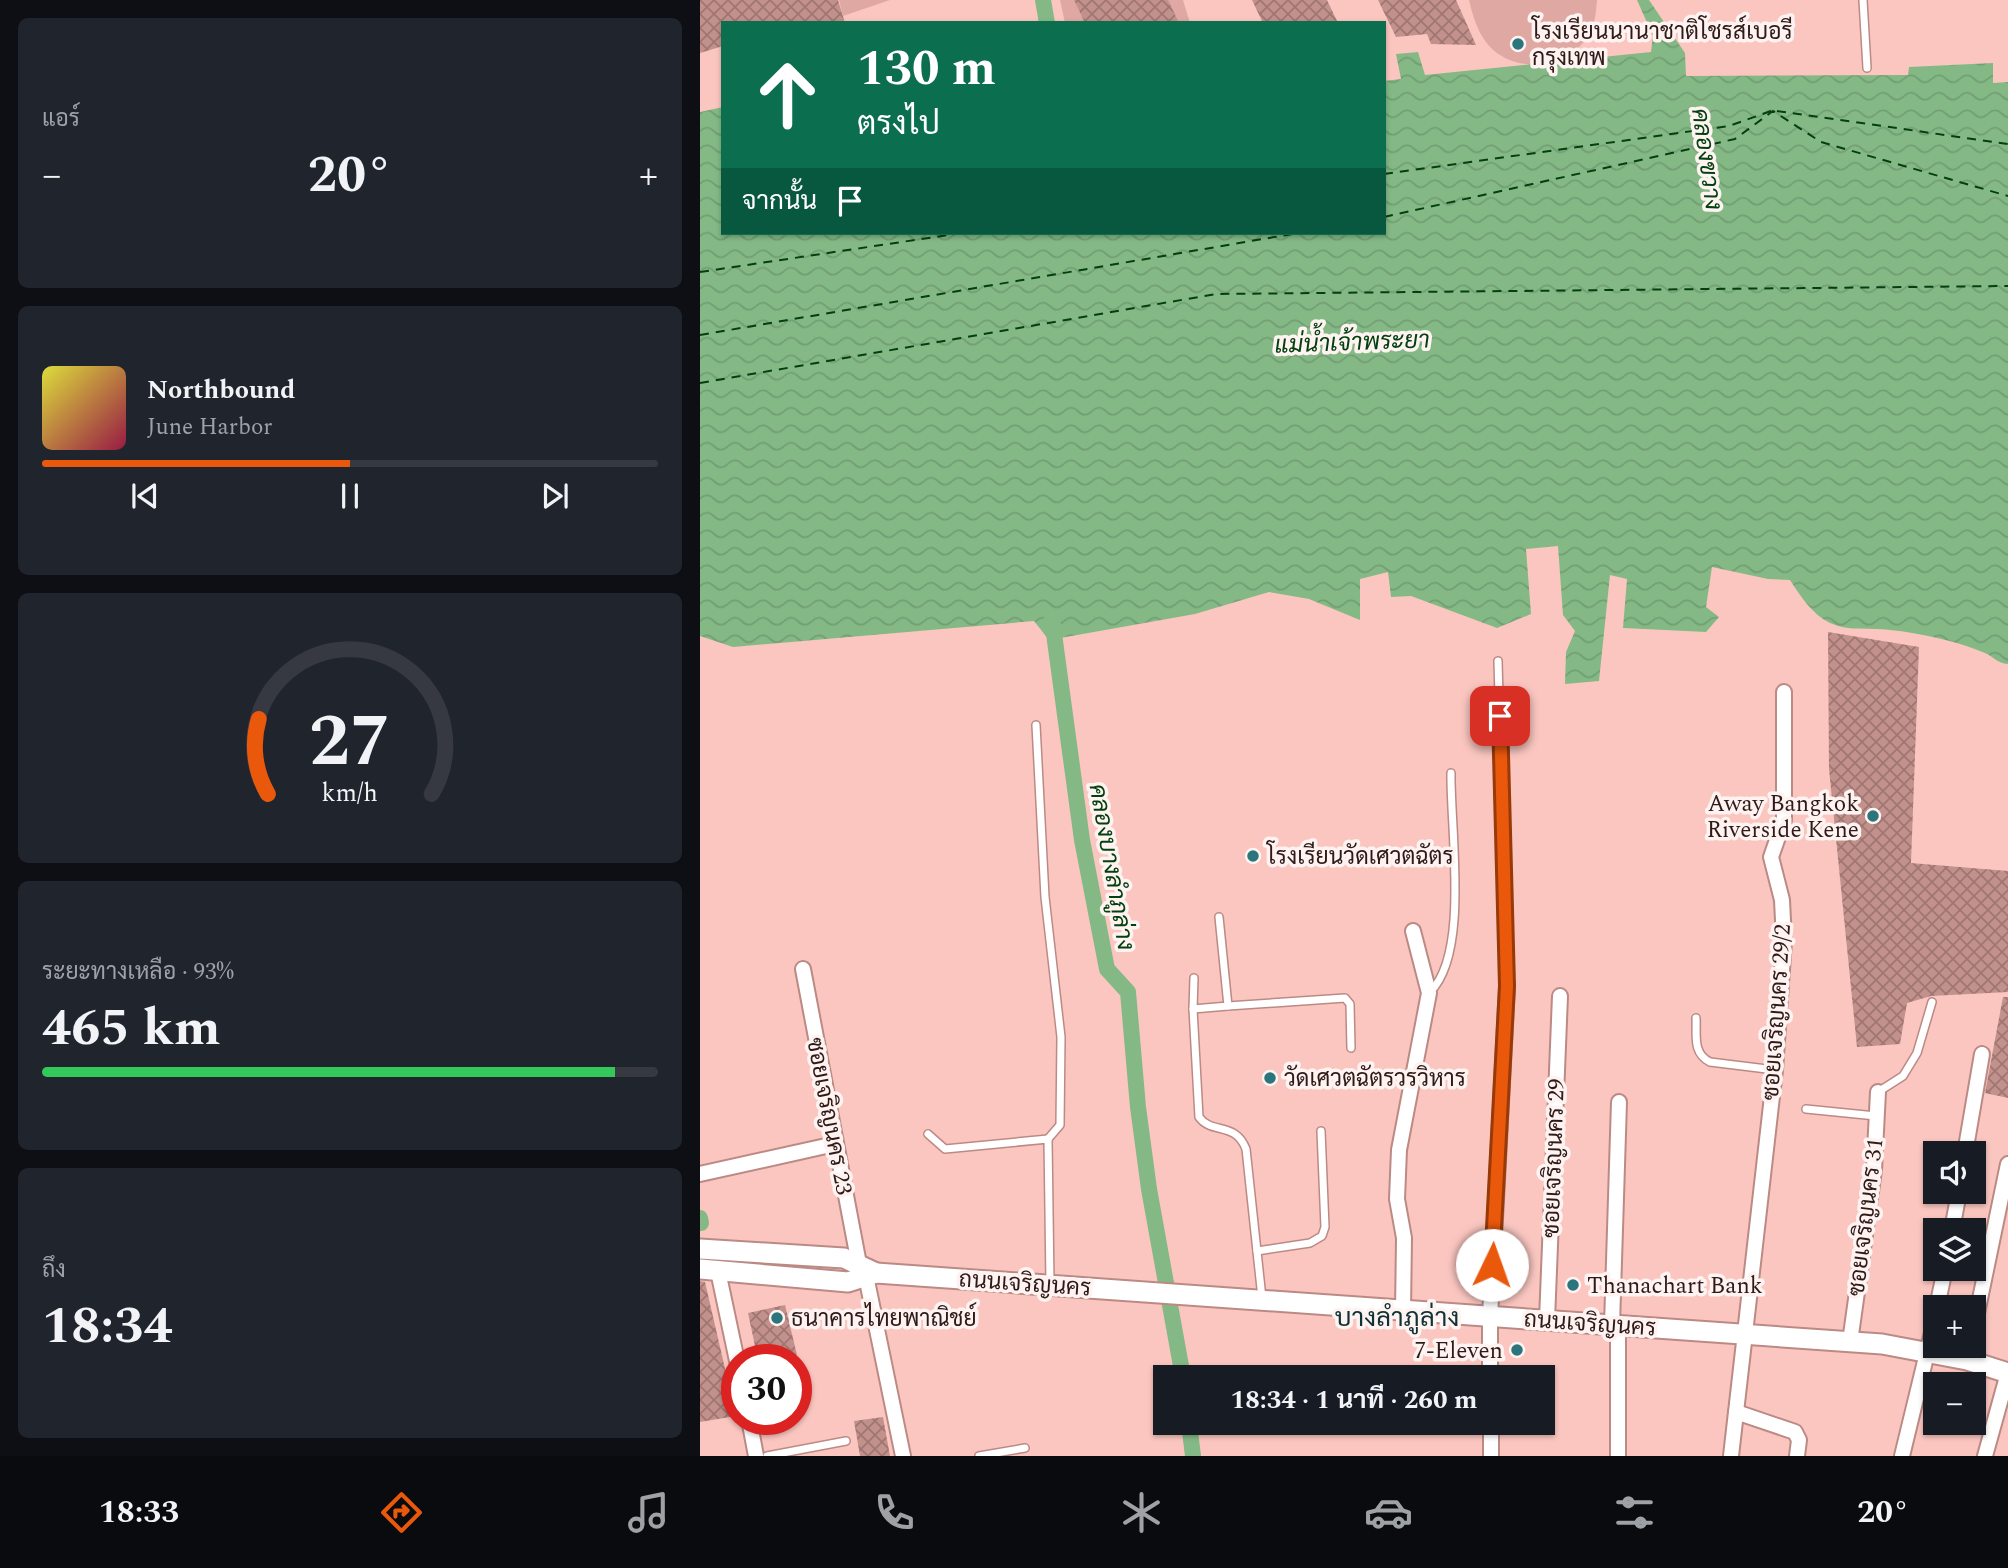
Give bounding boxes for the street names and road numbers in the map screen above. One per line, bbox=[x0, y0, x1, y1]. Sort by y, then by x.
street label: ซอยเจริญนคร 29/2 bbox=[1754, 923, 1801, 1101]
street label: ซอยเจริญนคร 23 bbox=[796, 1035, 861, 1198]
street label: ซอยเจริญนคร 29 bbox=[1534, 1078, 1575, 1238]
street label: ซอยเจริญนคร 31 bbox=[1839, 1136, 1894, 1298]
street label: ถนนเจริญนคร bbox=[958, 1262, 1092, 1307]
street label: ถนนเจริญนคร bbox=[1523, 1302, 1657, 1347]

